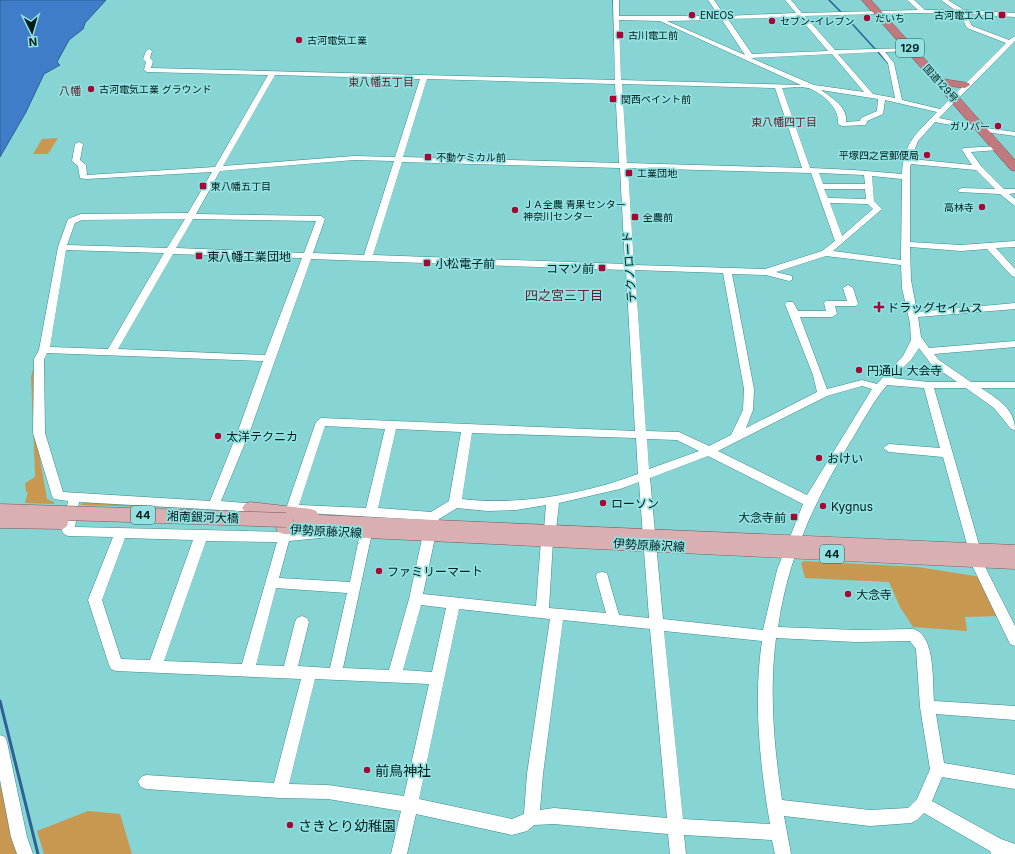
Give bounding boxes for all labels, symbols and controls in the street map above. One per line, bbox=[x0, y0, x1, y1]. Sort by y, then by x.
place label: ENEOS bbox=[700, 9, 734, 21]
place label: 古河電工入口 bbox=[934, 9, 994, 21]
marker: ENEOS bbox=[687, 10, 697, 20]
marker: 古河電工入口 bbox=[997, 10, 1007, 20]
north arrow bbox=[12, 12, 52, 52]
place label: だいち bbox=[875, 12, 905, 24]
marker: だいち bbox=[862, 13, 872, 23]
place label: セブン-イレブン bbox=[780, 15, 855, 27]
marker: セブン-イレブン bbox=[767, 16, 777, 26]
place label: 古川電工前 bbox=[628, 29, 678, 41]
marker: 古川電工前 bbox=[615, 30, 625, 40]
place label: 古河電気工業 bbox=[307, 34, 367, 46]
text: N bbox=[28, 35, 38, 49]
marker: 古河電気工業 bbox=[294, 35, 304, 45]
road number: 129 bbox=[896, 39, 924, 57]
street label: 国道129号 bbox=[921, 62, 961, 104]
district label: 東八幡五丁目 bbox=[348, 75, 414, 89]
place label: 古河電気工業 グラウンド bbox=[99, 83, 212, 95]
district label: 八幡 bbox=[59, 84, 81, 98]
marker: 古河電気工業 グラウンド bbox=[86, 84, 96, 94]
place label: 関西ペイント前 bbox=[621, 93, 691, 105]
marker: 関西ペイント前 bbox=[608, 94, 618, 104]
district label: 東八幡四丁目 bbox=[751, 115, 817, 129]
place label: ガリバー bbox=[950, 120, 990, 132]
marker: ガリバー bbox=[993, 121, 1003, 131]
place label: 平塚四之宮郵便局 bbox=[839, 149, 919, 161]
marker: 平塚四之宮郵便局 bbox=[922, 150, 932, 160]
place label: 不動ケミカル前 bbox=[436, 151, 506, 163]
marker: 不動ケミカル前 bbox=[423, 152, 433, 162]
place label: 工業団地 bbox=[637, 167, 678, 179]
marker: 工業団地 bbox=[624, 168, 634, 178]
place label: 東八幡五丁目 bbox=[211, 180, 271, 192]
marker: 東八幡五丁目 bbox=[198, 181, 208, 191]
place label: ＪＡ全農 青果センター 神奈川センター bbox=[523, 198, 626, 222]
place label: 高林寺 bbox=[944, 201, 974, 213]
marker: 高林寺 bbox=[977, 202, 987, 212]
marker: ＪＡ全農 青果センター 神奈川センター bbox=[510, 205, 520, 215]
place label: 全農前 bbox=[643, 211, 673, 223]
marker: 全農前 bbox=[630, 212, 640, 222]
street label: テクノロード bbox=[619, 231, 639, 303]
place label: 東八幡工業団地 bbox=[207, 249, 291, 264]
marker: 東八幡工業団地 bbox=[194, 251, 204, 261]
place label: 小松電子前 bbox=[435, 256, 495, 271]
marker: 小松電子前 bbox=[422, 258, 432, 268]
place label: コマツ前 bbox=[546, 261, 594, 276]
marker: コマツ前 bbox=[597, 263, 607, 273]
district label: 四之宮三丁目 bbox=[525, 287, 603, 303]
place label: ドラッグセイムス bbox=[887, 300, 983, 315]
marker: ドラッグセイムス bbox=[874, 302, 884, 312]
place label: 円通山 大会寺 bbox=[867, 363, 942, 378]
marker: 円通山 大会寺 bbox=[854, 365, 864, 375]
place label: 太洋テクニカ bbox=[226, 429, 298, 444]
marker: 太洋テクニカ bbox=[213, 431, 223, 441]
place label: おけい bbox=[827, 451, 863, 466]
marker: おけい bbox=[814, 453, 824, 463]
place label: ローソン bbox=[611, 496, 659, 511]
marker: ローソン bbox=[598, 498, 608, 508]
place label: Kygnus bbox=[831, 499, 873, 514]
marker: Kygnus bbox=[818, 501, 828, 511]
road number: 44 bbox=[131, 506, 155, 524]
street label: 湘南銀河大橋 bbox=[167, 508, 239, 526]
place label: 大念寺前 bbox=[738, 510, 786, 525]
marker: 大念寺前 bbox=[789, 512, 799, 522]
street label: 伊勢原藤沢線 bbox=[290, 522, 362, 540]
street label: 伊勢原藤沢線 bbox=[613, 536, 685, 554]
road number: 44 bbox=[820, 545, 844, 563]
place label: ファミリーマート bbox=[387, 564, 483, 579]
marker: ファミリーマート bbox=[374, 566, 384, 576]
place label: 大念寺 bbox=[856, 587, 892, 602]
marker: 大念寺 bbox=[843, 589, 853, 599]
place label: 前鳥神社 bbox=[375, 762, 431, 779]
marker: 前鳥神社 bbox=[362, 765, 372, 775]
place label: さきとり幼稚園 bbox=[298, 817, 396, 834]
marker: さきとり幼稚園 bbox=[285, 820, 295, 830]

